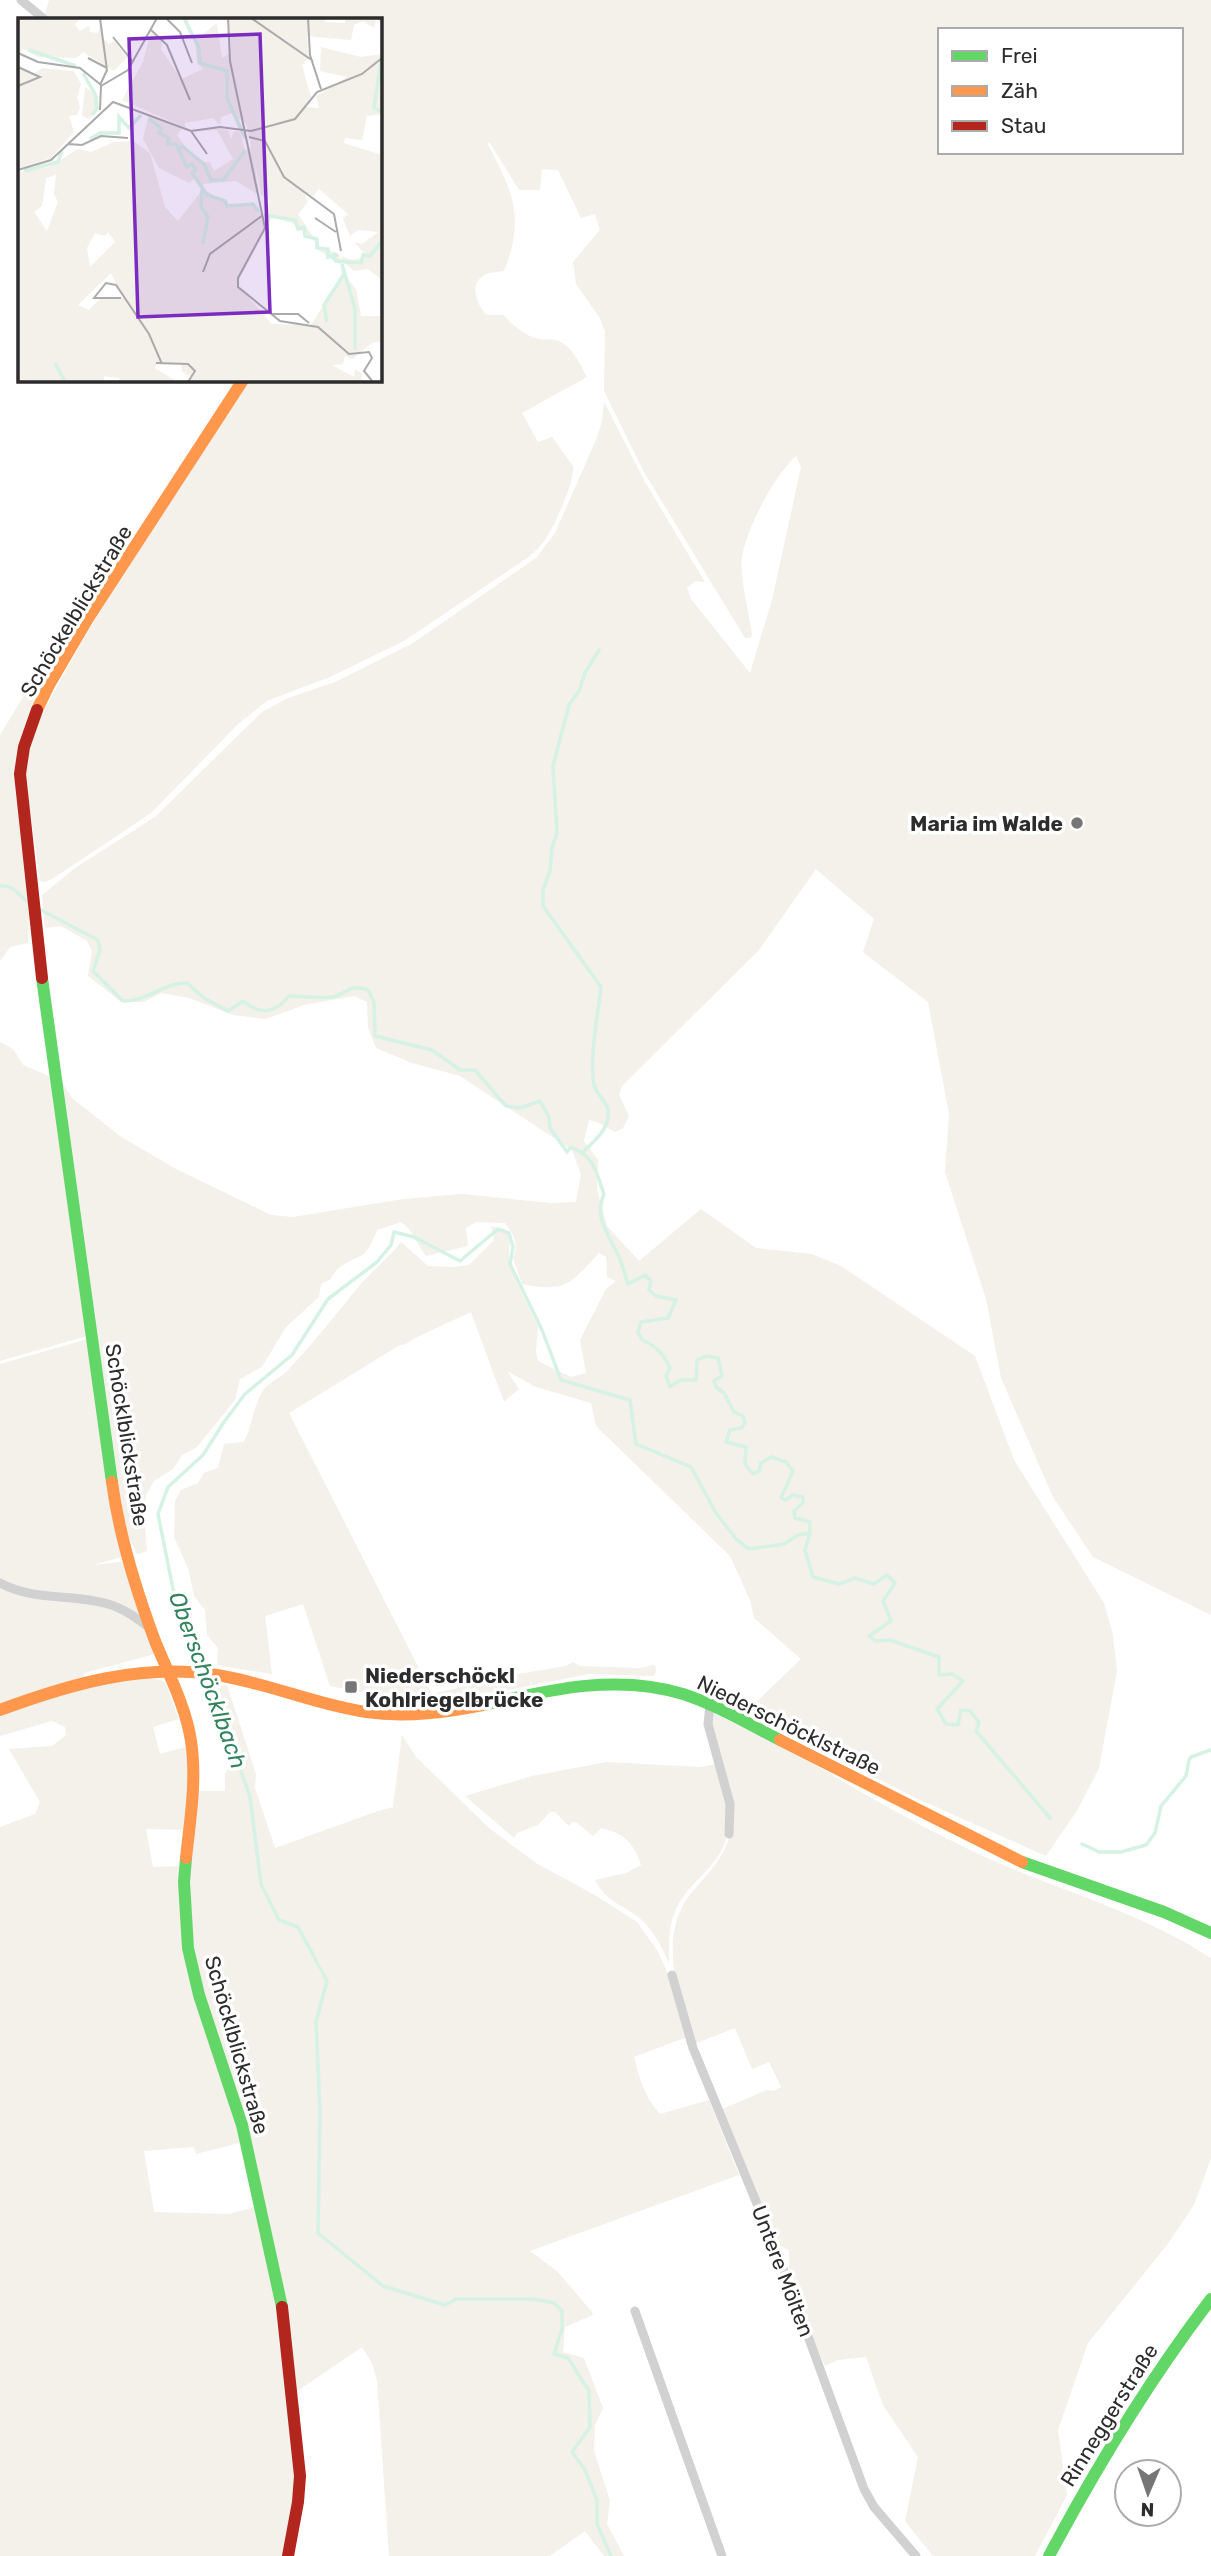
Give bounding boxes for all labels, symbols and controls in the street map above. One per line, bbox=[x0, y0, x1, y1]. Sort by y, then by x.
inset map bbox=[18, 18, 382, 382]
legend bbox=[938, 28, 1183, 154]
text: Frei bbox=[1001, 43, 1038, 68]
text: Zäh bbox=[1001, 78, 1038, 103]
text: Stau bbox=[1001, 113, 1047, 138]
street label: Schöckelblickstraße bbox=[15, 521, 137, 701]
place label: Maria im Walde bbox=[910, 811, 1063, 836]
marker: Maria im Walde bbox=[1069, 815, 1085, 831]
street label: Schöcklblickstraße bbox=[100, 1342, 154, 1528]
water label: Oberschöcklbach bbox=[163, 1588, 253, 1772]
place label: Niederschöckl Kohlriegelbrücke bbox=[365, 1663, 544, 1712]
street label: Niederschöcklstraße bbox=[693, 1670, 885, 1780]
marker: Niederschöckl Kohlriegelbrücke bbox=[343, 1679, 359, 1695]
street label: Schöcklblickstraße bbox=[200, 1953, 274, 2137]
street label: Untere Mölten bbox=[747, 2202, 819, 2340]
street label: Rinneggerstraße bbox=[1055, 2339, 1163, 2491]
north arrow bbox=[1113, 2458, 1183, 2528]
text: N bbox=[1140, 2498, 1155, 2521]

